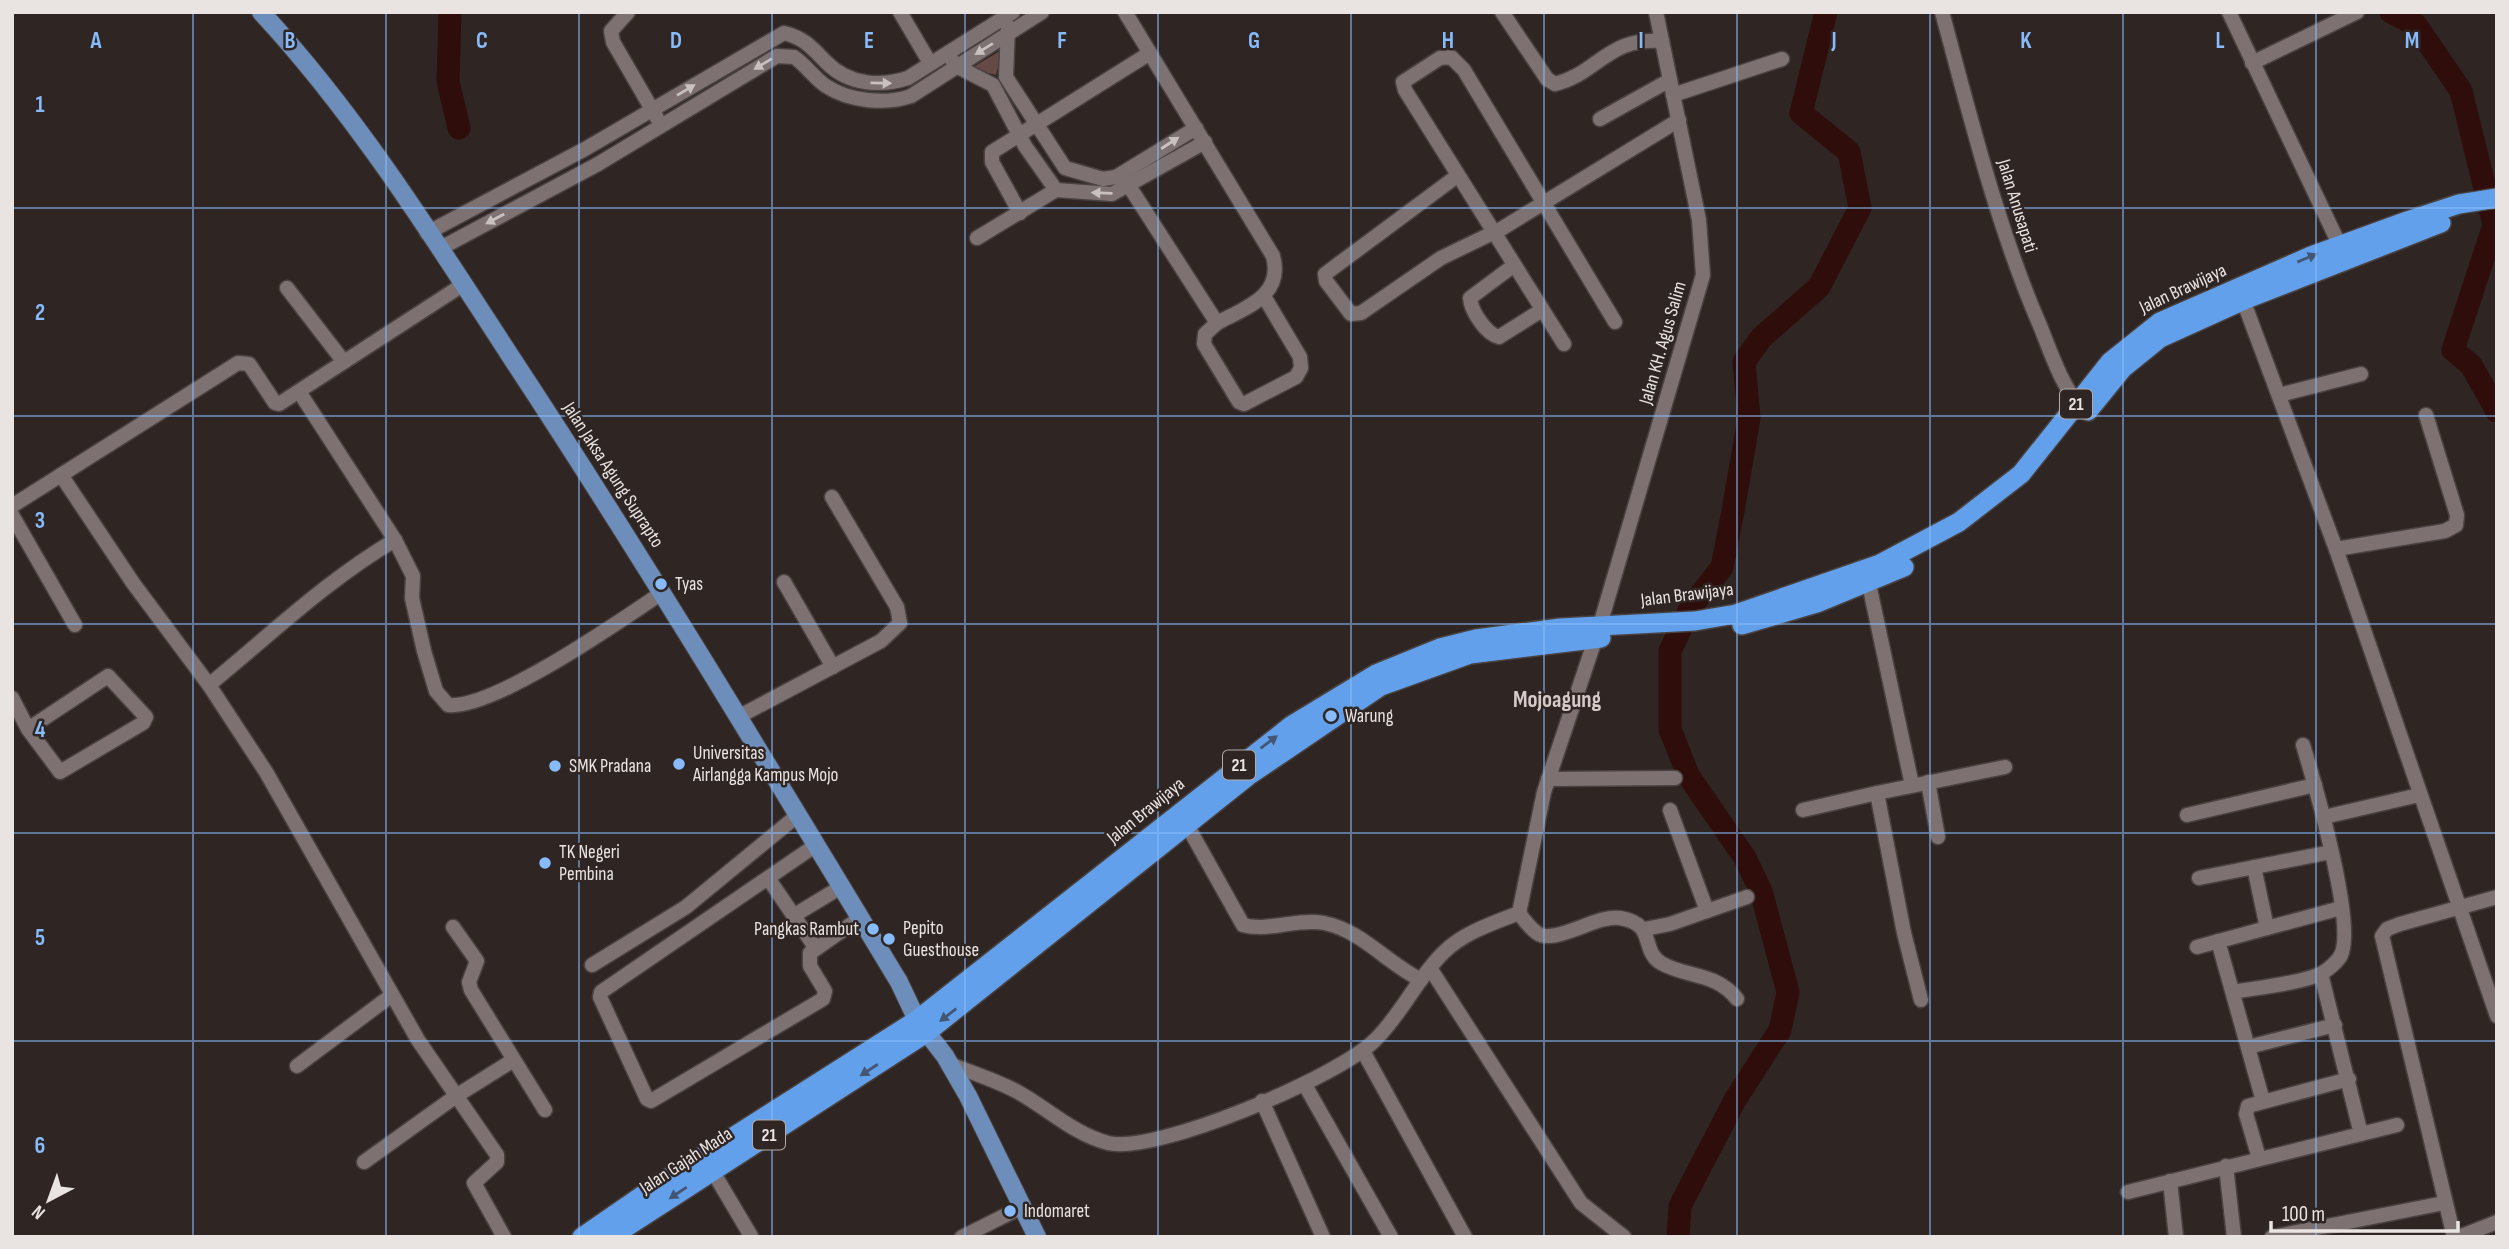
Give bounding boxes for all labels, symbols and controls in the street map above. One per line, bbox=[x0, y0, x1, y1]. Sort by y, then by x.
text: A bbox=[90, 27, 103, 55]
text: B bbox=[285, 27, 296, 55]
text: C bbox=[476, 27, 488, 55]
text: D bbox=[670, 27, 682, 55]
text: E bbox=[864, 27, 874, 55]
text: F bbox=[1057, 27, 1067, 55]
text: G bbox=[1248, 27, 1260, 55]
text: H bbox=[1442, 27, 1454, 55]
text: I bbox=[1638, 27, 1644, 55]
text: J bbox=[1830, 27, 1837, 55]
text: K bbox=[2020, 27, 2032, 55]
text: L bbox=[2215, 27, 2225, 55]
text: M bbox=[2405, 27, 2419, 55]
one-way arrow bbox=[974, 42, 993, 55]
one-way arrow bbox=[754, 58, 773, 71]
one-way arrow bbox=[870, 77, 892, 88]
one-way arrow bbox=[677, 84, 696, 96]
text: 1 bbox=[35, 91, 45, 119]
one-way arrow bbox=[1161, 137, 1180, 150]
street label: Jalan Anusapati bbox=[1992, 156, 2042, 255]
one-way arrow bbox=[1091, 188, 1113, 199]
one-way arrow bbox=[484, 213, 504, 225]
one-way arrow bbox=[2296, 252, 2317, 263]
street label: Jalan Brawijaya bbox=[2135, 259, 2230, 320]
street label: Jalan KH. Agus Salim bbox=[1634, 279, 1692, 408]
text: 2 bbox=[35, 299, 45, 327]
road number: 21 bbox=[2060, 390, 2092, 418]
street label: Jalan Jaksa Agung Suprapto bbox=[557, 397, 669, 552]
text: 3 bbox=[35, 507, 45, 535]
place label: Tyas bbox=[675, 573, 703, 596]
marker: Tyas bbox=[653, 576, 669, 592]
street label: Jalan Brawijaya bbox=[1638, 578, 1735, 612]
district label: Mojoagung bbox=[1513, 686, 1601, 714]
place label: Warung bbox=[1345, 705, 1394, 728]
marker: Warung bbox=[1323, 708, 1339, 724]
text: 4 bbox=[35, 716, 46, 744]
one-way arrow bbox=[1260, 736, 1278, 750]
place label: Universitas Airlangga Kampus Mojo bbox=[692, 742, 838, 787]
road number: 21 bbox=[1223, 750, 1255, 780]
place label: SMK Pradana bbox=[569, 755, 651, 778]
marker: Universitas Airlangga Kampus Mojo bbox=[671, 756, 687, 772]
marker: SMK Pradana bbox=[547, 758, 563, 774]
street label: Jalan Brawijaya bbox=[1102, 773, 1189, 850]
place label: TK Negeri Pembina bbox=[559, 841, 620, 886]
marker: TK Negeri Pembina bbox=[537, 855, 553, 871]
place label: Pepito Guesthouse bbox=[903, 917, 979, 962]
place label: Pangkas Rambut bbox=[754, 918, 859, 941]
marker: Pangkas Rambut bbox=[865, 921, 881, 937]
text: 5 bbox=[35, 924, 45, 952]
marker: Pepito Guesthouse bbox=[881, 931, 897, 947]
one-way arrow bbox=[940, 1008, 958, 1023]
one-way arrow bbox=[860, 1063, 879, 1076]
road number: 21 bbox=[753, 1120, 785, 1150]
street label: Jalan Gajah Mada bbox=[635, 1123, 737, 1200]
text: 6 bbox=[35, 1132, 45, 1160]
north arrow bbox=[14, 1165, 84, 1235]
one-way arrow bbox=[669, 1186, 687, 1200]
scale bar bbox=[2271, 1190, 2458, 1234]
text: N bbox=[27, 1200, 50, 1224]
place label: Indomaret bbox=[1024, 1200, 1090, 1223]
text: 100 m bbox=[2282, 1202, 2325, 1227]
marker: Indomaret bbox=[1002, 1203, 1018, 1219]

